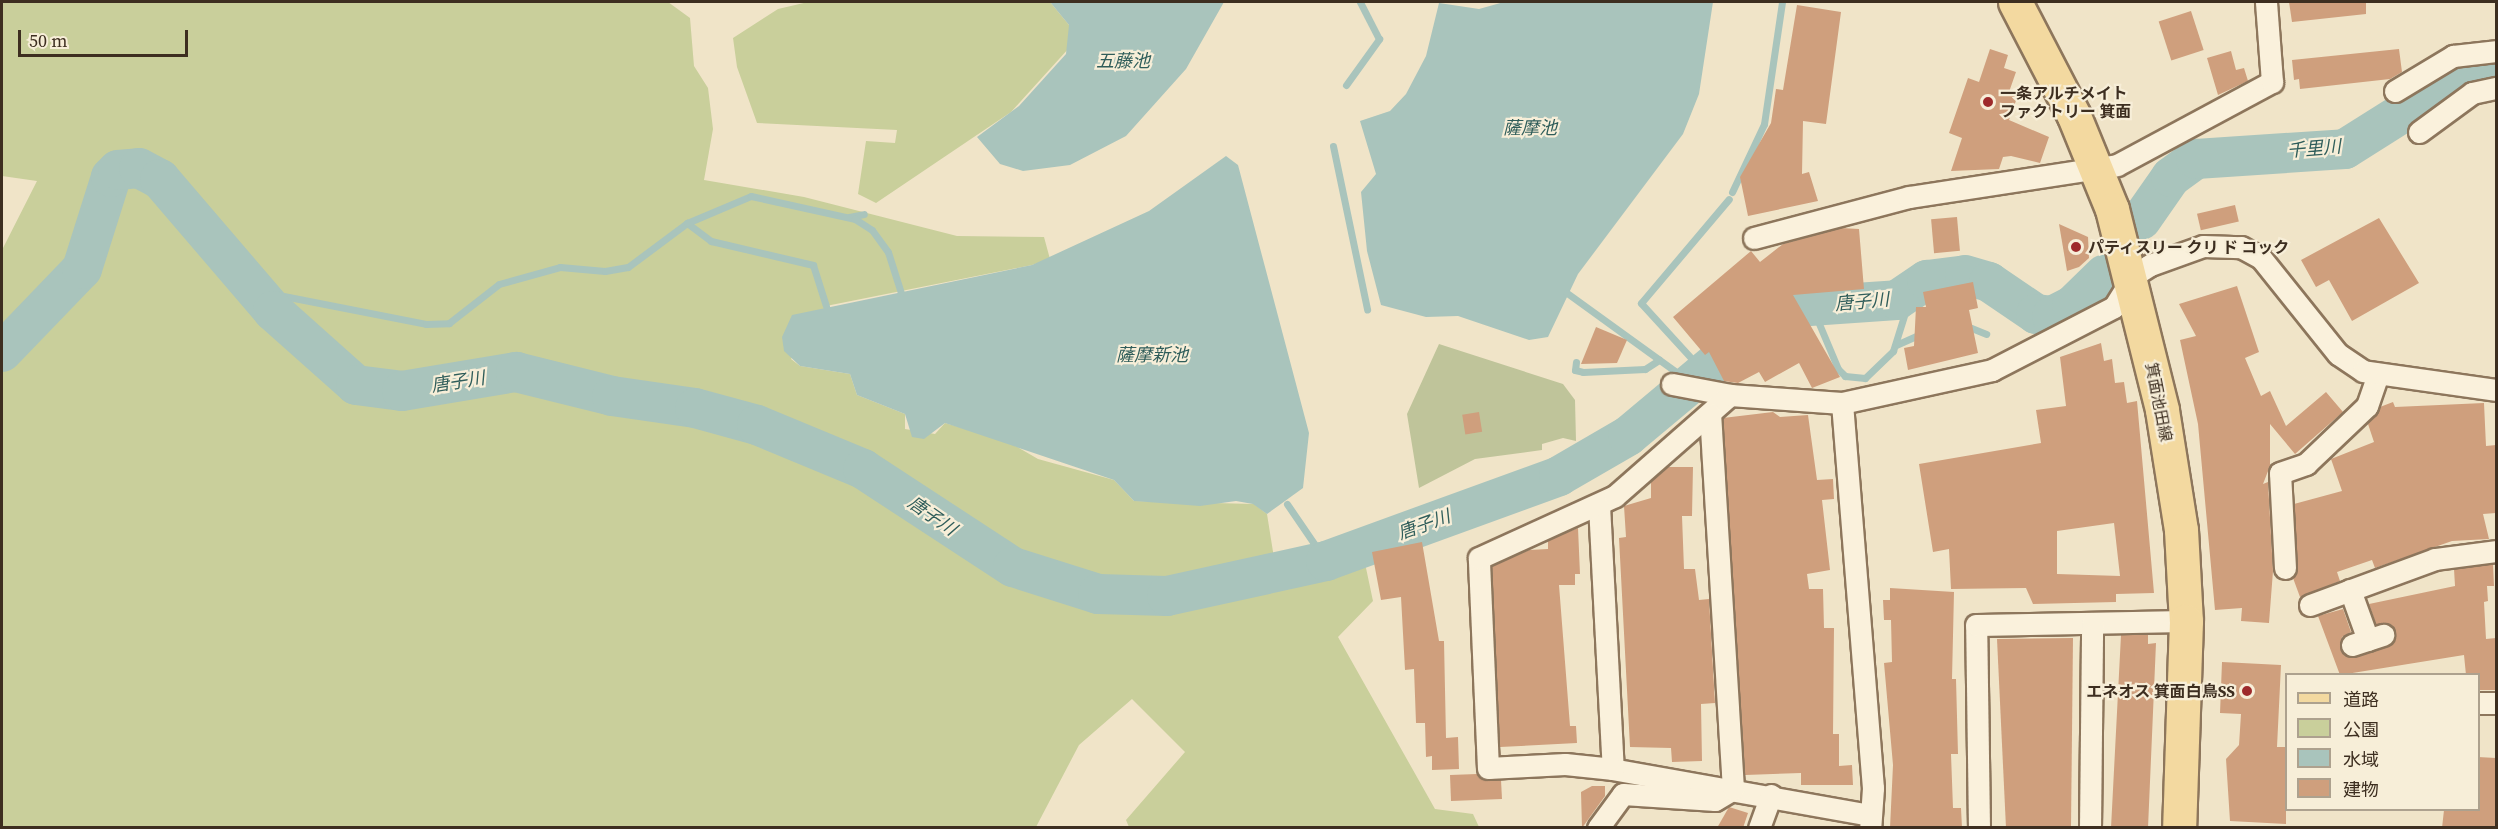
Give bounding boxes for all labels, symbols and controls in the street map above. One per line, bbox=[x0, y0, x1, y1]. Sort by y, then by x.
scale bar bbox=[21, 18, 190, 56]
text: 50 m bbox=[29, 28, 67, 53]
water label: 五藤池 bbox=[1096, 50, 1150, 72]
place label: 一条アルチメイト ファクトリー 箕面 bbox=[2000, 83, 2131, 121]
marker: 一条アルチメイト ファクトリー 箕面 bbox=[1981, 95, 1995, 109]
water label: 薩摩池 bbox=[1503, 117, 1557, 139]
water label: 千里川 bbox=[2286, 136, 2342, 162]
place label: パティスリー クリ ド コック bbox=[2088, 237, 2290, 257]
marker: パティスリー クリ ド コック bbox=[2069, 240, 2083, 254]
water label: 唐子川 bbox=[1834, 289, 1890, 315]
water label: 薩摩新池 bbox=[1116, 344, 1188, 366]
street label: 箕面池田線 bbox=[2142, 361, 2176, 443]
water label: 唐子川 bbox=[430, 367, 486, 397]
water label: 唐子川 bbox=[904, 492, 960, 540]
water label: 唐子川 bbox=[1395, 506, 1453, 544]
legend bbox=[2285, 673, 2480, 811]
place label: エネオス 箕面白鳥SS bbox=[2086, 681, 2235, 701]
marker: エネオス 箕面白鳥SS bbox=[2240, 684, 2254, 698]
text: 道路 bbox=[2343, 687, 2379, 712]
text: 公園 bbox=[2343, 717, 2379, 742]
text: 水域 bbox=[2343, 747, 2379, 772]
text: 建物 bbox=[2343, 777, 2379, 802]

